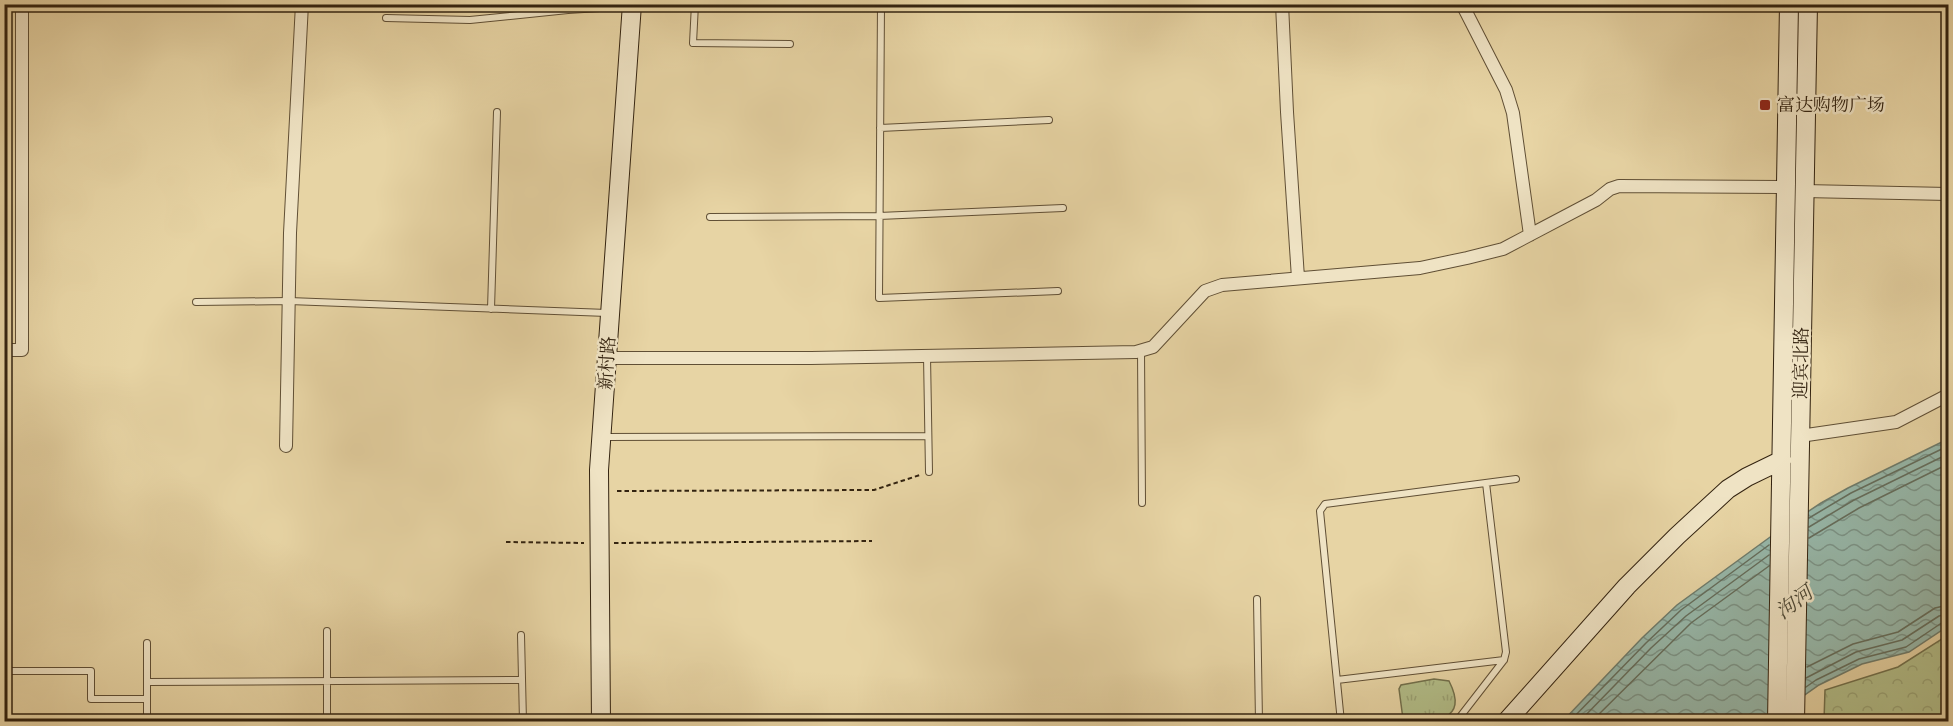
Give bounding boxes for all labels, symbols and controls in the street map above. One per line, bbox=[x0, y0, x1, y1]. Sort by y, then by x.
place label: 富达购物广场 bbox=[1777, 95, 1885, 118]
marker: 富达购物广场 bbox=[1758, 98, 1772, 112]
street label: 迎宾北路 bbox=[1790, 327, 1815, 399]
street label: 新村路 bbox=[595, 335, 622, 391]
water label: 泃河 bbox=[1771, 579, 1821, 625]

